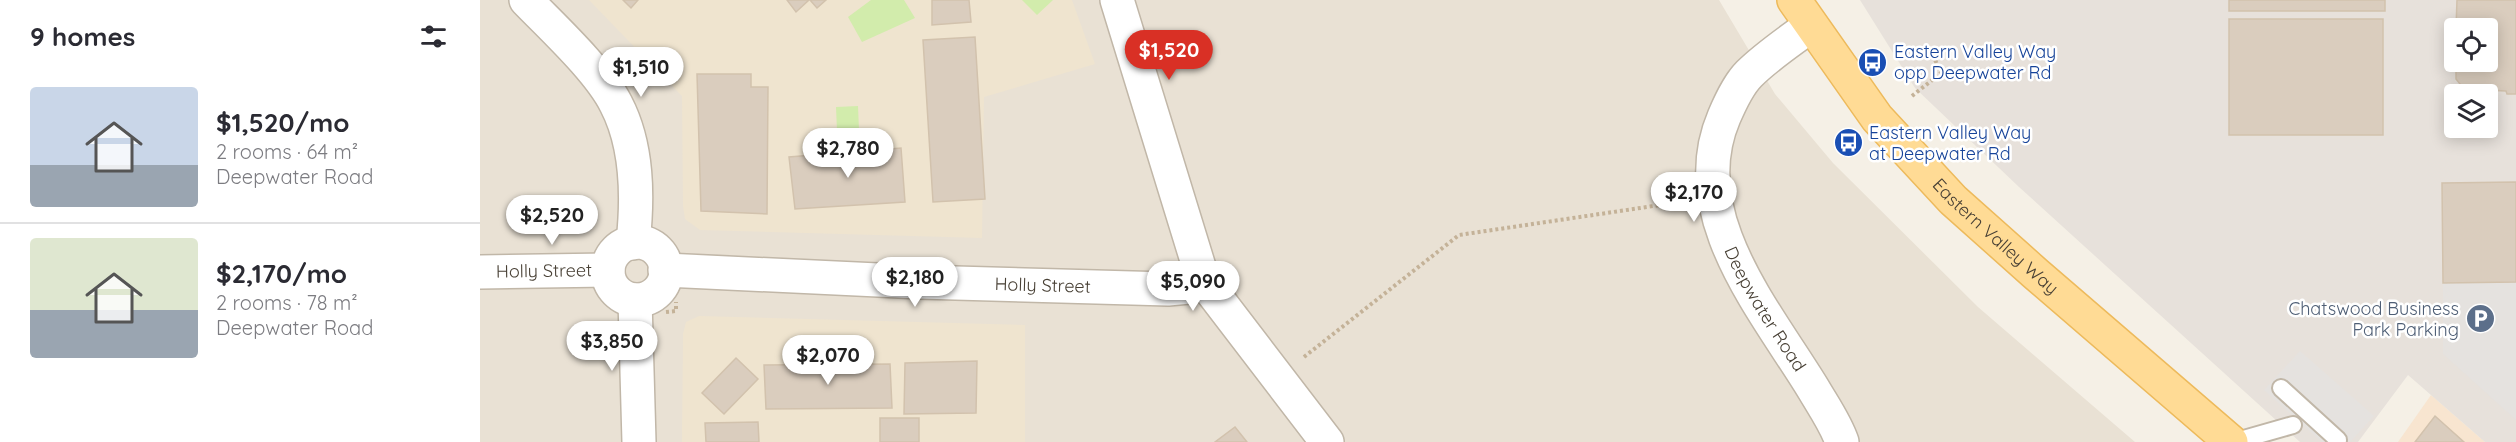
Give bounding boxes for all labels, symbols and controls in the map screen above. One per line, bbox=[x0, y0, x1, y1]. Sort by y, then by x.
map controls bbox=[2444, 18, 2498, 138]
button: locate bbox=[2444, 18, 2498, 72]
text: 9 homes bbox=[30, 20, 135, 53]
icon: filters bbox=[417, 20, 450, 53]
pin: $1,520 bbox=[1120, 30, 1218, 81]
text: $1,520 bbox=[1139, 37, 1199, 62]
place label: Eastern Valley Way opp Deepwater Rd bbox=[1894, 40, 2056, 84]
bus stop icon: Eastern Valley Way opp Deepwater Rd bbox=[1857, 46, 1889, 78]
pin: $1,510 bbox=[592, 47, 690, 98]
text: $1,510 bbox=[613, 54, 669, 79]
button: layers bbox=[2444, 84, 2498, 138]
text: $1,520/mo bbox=[216, 106, 349, 139]
icon: home bbox=[78, 111, 150, 183]
place label: Eastern Valley Way at Deepwater Rd bbox=[1869, 121, 2031, 165]
bus stop icon: Eastern Valley Way at Deepwater Rd bbox=[1832, 127, 1864, 159]
pin: $2,780 bbox=[799, 128, 897, 179]
text: $2,780 bbox=[816, 135, 880, 160]
text: 2 rooms · 64 m² bbox=[216, 139, 358, 164]
text: Deepwater Road bbox=[216, 164, 373, 189]
pin: $2,170 bbox=[1645, 172, 1743, 223]
street label: Eastern Valley Way bbox=[1928, 173, 2064, 299]
text: $2,170 bbox=[1665, 179, 1723, 204]
pin: $2,520 bbox=[503, 195, 601, 246]
text: $2,520 bbox=[520, 202, 584, 227]
street label: Deepwater Road bbox=[1719, 243, 1811, 376]
text: $2,170/mo bbox=[216, 257, 347, 290]
pin: $2,180 bbox=[866, 257, 964, 308]
street label: Holly Street bbox=[496, 258, 592, 283]
pin: $5,090 bbox=[1144, 261, 1242, 312]
icon: home bbox=[78, 262, 150, 334]
text: $2,180 bbox=[886, 264, 944, 289]
text: $5,090 bbox=[1161, 268, 1225, 293]
street label: Holly Street bbox=[994, 272, 1091, 298]
text: 2 rooms · 78 m² bbox=[216, 290, 358, 315]
place label: Chatswood Business Park Parking bbox=[2288, 297, 2459, 341]
parking icon: Chatswood Business Park Parking bbox=[2464, 303, 2496, 335]
text: Deepwater Road bbox=[216, 315, 373, 340]
pin: $3,850 bbox=[563, 321, 661, 372]
text: $3,850 bbox=[581, 328, 643, 353]
pin: $2,070 bbox=[779, 335, 877, 386]
text: $2,070 bbox=[796, 342, 860, 367]

